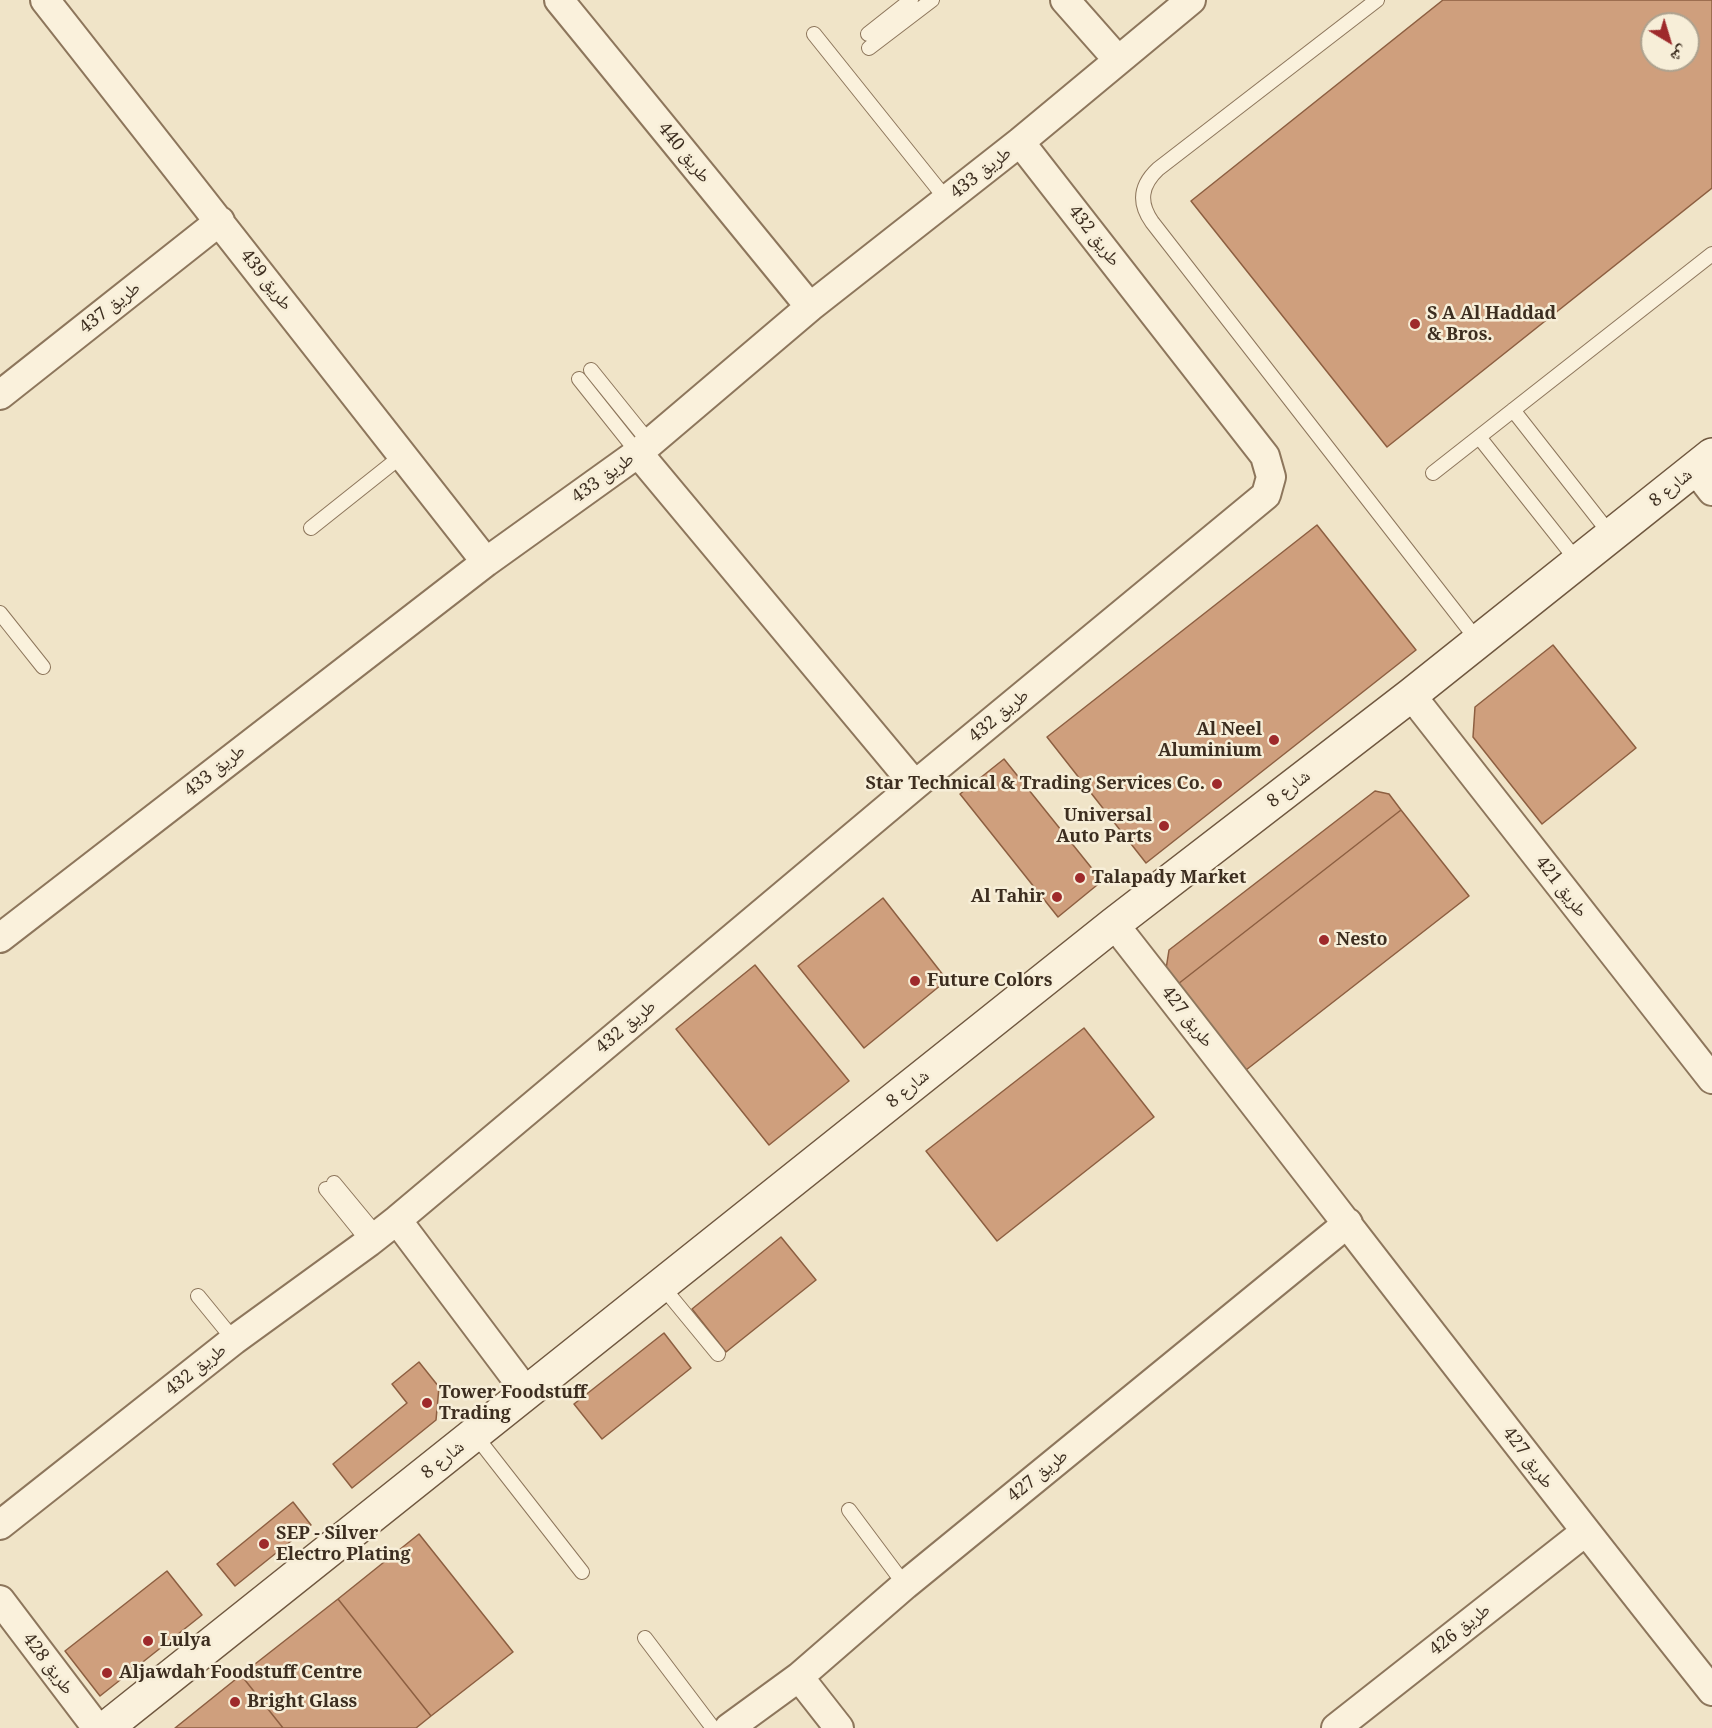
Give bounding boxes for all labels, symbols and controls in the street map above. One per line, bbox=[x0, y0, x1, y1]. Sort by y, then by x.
north arrow bbox=[1640, 12, 1700, 72]
text: ش bbox=[1666, 41, 1693, 68]
street label: طريق 440 bbox=[653, 118, 715, 188]
street label: طريق 433 bbox=[946, 142, 1016, 204]
street label: طريق 432 bbox=[1063, 201, 1125, 271]
street label: طريق 439 bbox=[235, 245, 297, 315]
street label: طريق 437 bbox=[75, 277, 145, 339]
place label: S A Al Haddad & Bros. bbox=[1427, 303, 1556, 346]
marker: S A Al Haddad & Bros. bbox=[1408, 317, 1422, 331]
street label: طريق 433 bbox=[568, 448, 638, 508]
street label: شارع 8 bbox=[1645, 464, 1697, 512]
street label: طريق 432 bbox=[965, 685, 1033, 747]
place label: Al Neel Aluminium bbox=[1158, 719, 1262, 762]
marker: Al Neel Aluminium bbox=[1267, 733, 1281, 747]
street label: طريق 433 bbox=[180, 740, 250, 802]
street label: شارع 8 bbox=[1263, 765, 1315, 813]
place label: Star Technical & Trading Services Co. bbox=[866, 773, 1205, 795]
marker: Star Technical & Trading Services Co. bbox=[1210, 777, 1224, 791]
place label: Universal Auto Parts bbox=[1056, 805, 1152, 848]
marker: Universal Auto Parts bbox=[1157, 819, 1171, 833]
street label: طريق 421 bbox=[1530, 852, 1592, 922]
place label: Talapady Market bbox=[1092, 867, 1246, 889]
marker: Talapady Market bbox=[1073, 871, 1087, 885]
place label: Al Tahir bbox=[971, 886, 1045, 908]
marker: Al Tahir bbox=[1050, 890, 1064, 904]
place label: Nesto bbox=[1336, 929, 1387, 951]
marker: Nesto bbox=[1317, 933, 1331, 947]
place label: Future Colors bbox=[927, 970, 1052, 992]
marker: Future Colors bbox=[908, 974, 922, 988]
street label: طريق 427 bbox=[1156, 982, 1218, 1052]
street label: طريق 432 bbox=[592, 996, 660, 1058]
street label: شارع 8 bbox=[882, 1065, 934, 1113]
street label: طريق 432 bbox=[161, 1339, 231, 1401]
place label: Tower Foodstuff Trading bbox=[439, 1382, 587, 1424]
marker: Tower Foodstuff Trading bbox=[420, 1396, 434, 1410]
street label: طريق 427 bbox=[1498, 1423, 1558, 1493]
street label: شارع 8 bbox=[417, 1436, 469, 1484]
street label: طريق 427 bbox=[1003, 1445, 1073, 1507]
place label: SEP - Silver Electro Plating bbox=[276, 1523, 411, 1565]
marker: SEP - Silver Electro Plating bbox=[257, 1537, 271, 1551]
street label: طريق 426 bbox=[1425, 1599, 1495, 1661]
street label: طريق 428 bbox=[18, 1629, 78, 1699]
place label: Lulya bbox=[160, 1630, 211, 1652]
marker: Lulya bbox=[141, 1634, 155, 1648]
place label: Aljawdah Foodstuff Centre bbox=[119, 1662, 362, 1684]
marker: Aljawdah Foodstuff Centre bbox=[100, 1666, 114, 1680]
place label: Bright Glass bbox=[247, 1691, 357, 1713]
marker: Bright Glass bbox=[228, 1695, 242, 1709]

